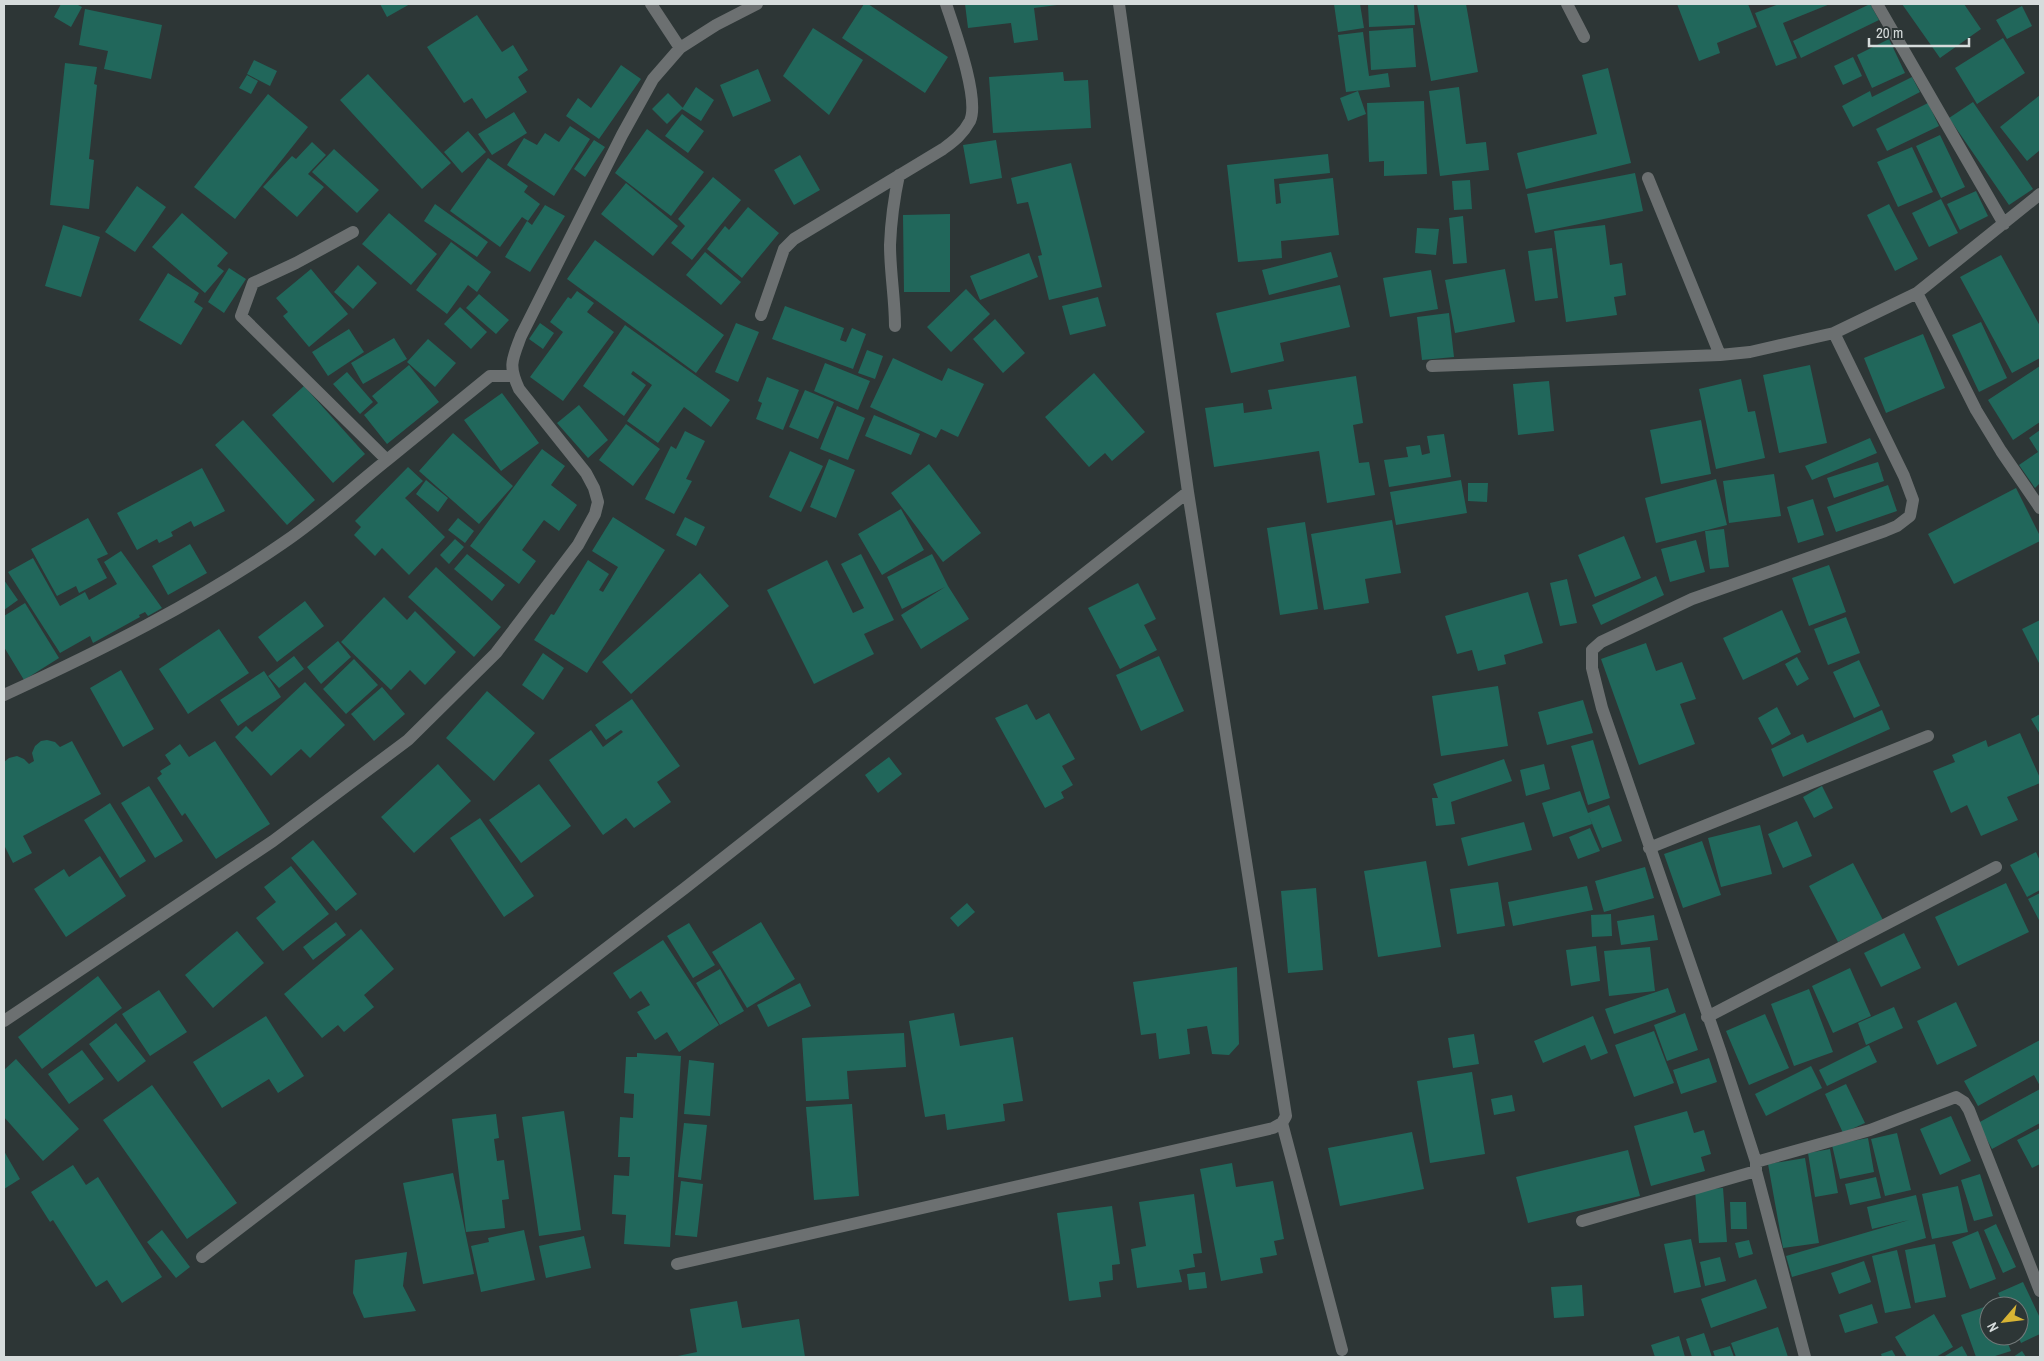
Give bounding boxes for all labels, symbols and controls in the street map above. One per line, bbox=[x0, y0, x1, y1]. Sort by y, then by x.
scale bar bbox=[1869, 15, 1969, 47]
text: 20 m bbox=[1876, 22, 1903, 43]
north arrow bbox=[1979, 1296, 2029, 1346]
text: N bbox=[1983, 1319, 2002, 1335]

